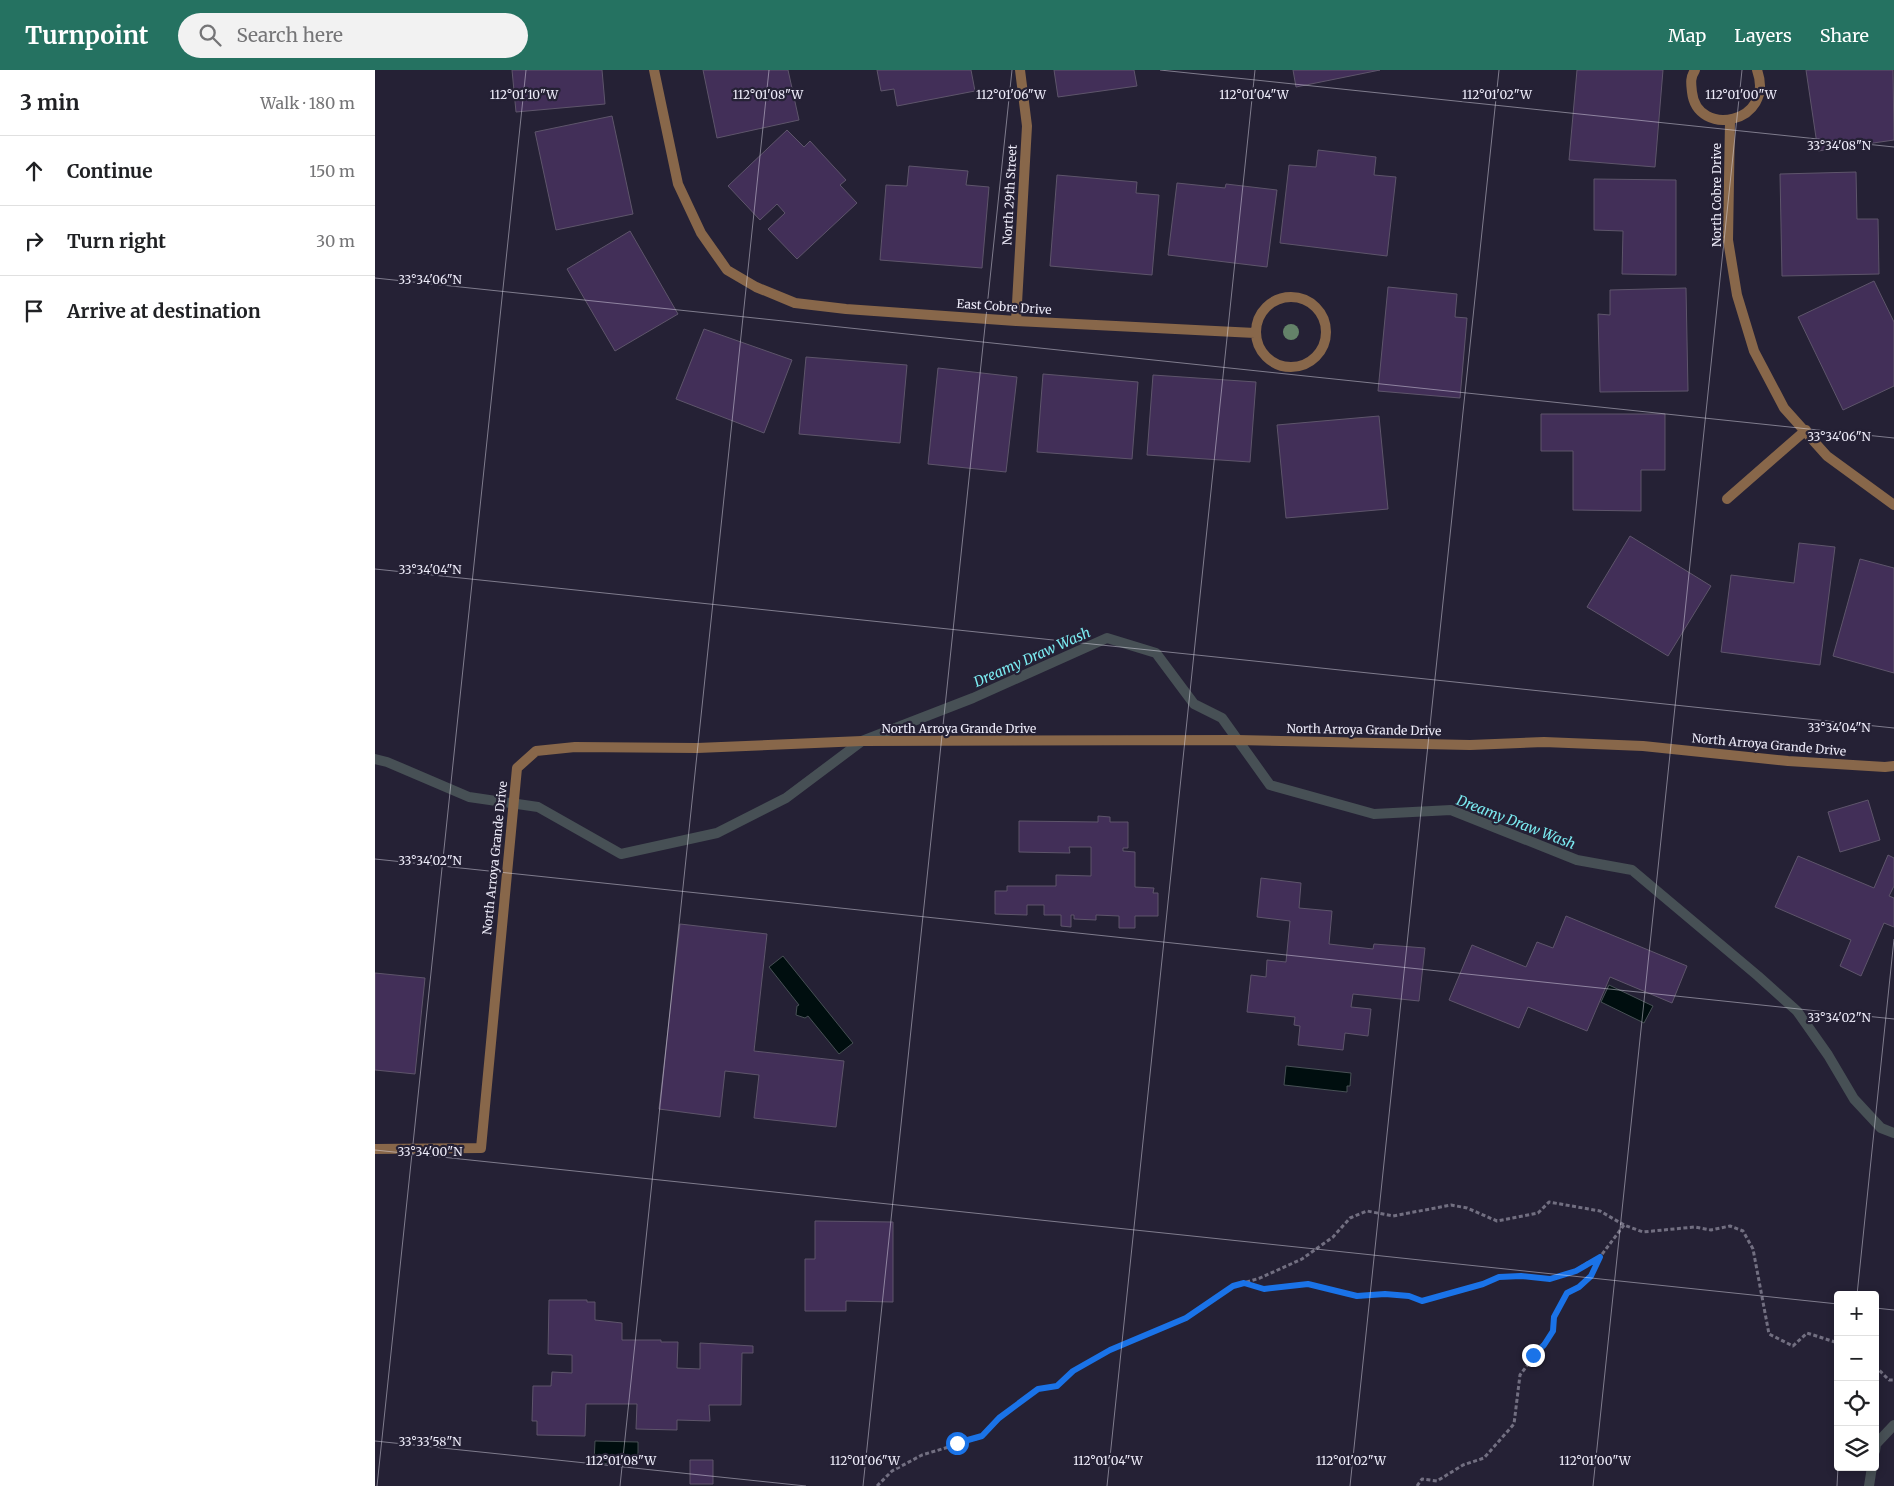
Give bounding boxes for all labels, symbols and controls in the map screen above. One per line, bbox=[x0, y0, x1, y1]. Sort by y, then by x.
search box bbox=[178, 13, 528, 58]
text: Turnpoint bbox=[25, 20, 148, 51]
icon: search bbox=[196, 21, 224, 49]
text: Search here bbox=[236, 23, 343, 47]
text: Map bbox=[1668, 24, 1706, 47]
text: Layers bbox=[1734, 24, 1792, 47]
text: Share bbox=[1820, 24, 1869, 47]
text: 112°01'10"W bbox=[490, 87, 559, 102]
text: 112°01'08"W bbox=[733, 87, 804, 102]
text: 112°01'06"W bbox=[976, 87, 1047, 102]
text: 112°01'04"W bbox=[1219, 87, 1290, 102]
text: 112°01'02"W bbox=[1462, 87, 1533, 102]
text: 112°01'00"W bbox=[1705, 87, 1778, 102]
text: 3 min bbox=[20, 89, 79, 116]
text: Walk · 180 m bbox=[260, 93, 355, 113]
text: 33°34'08"N bbox=[1807, 138, 1872, 153]
street label: North Cobre Drive bbox=[1709, 143, 1724, 247]
street label: North 29th Street bbox=[999, 144, 1020, 246]
icon: ahead bbox=[20, 157, 48, 185]
text: Continue bbox=[67, 159, 153, 183]
text: 150 m bbox=[309, 161, 355, 181]
icon: right bbox=[20, 227, 48, 255]
text: Turn right bbox=[67, 229, 166, 253]
text: 30 m bbox=[316, 231, 355, 251]
text: 33°34'06"N bbox=[398, 272, 463, 287]
street label: East Cobre Drive bbox=[956, 296, 1052, 317]
icon: arrive bbox=[20, 297, 48, 325]
text: Arrive at destination bbox=[67, 299, 261, 323]
text: 33°34'06"N bbox=[1807, 429, 1872, 444]
text: 33°34'04"N bbox=[398, 562, 462, 577]
water label: Dreamy Draw Wash bbox=[970, 623, 1093, 691]
text: 33°34'04"N bbox=[1807, 720, 1871, 735]
street label: North Arroya Grande Drive bbox=[882, 721, 1036, 736]
street label: North Arroya Grande Drive bbox=[1287, 721, 1442, 738]
street label: North Arroya Grande Drive bbox=[1691, 730, 1847, 759]
street label: North Arroya Grande Drive bbox=[479, 780, 510, 936]
water label: Dreamy Draw Wash bbox=[1453, 791, 1578, 853]
text: 33°34'02"N bbox=[398, 853, 463, 868]
text: 33°34'02"N bbox=[1807, 1010, 1872, 1025]
text: 33°34'00"N bbox=[398, 1144, 463, 1159]
map controls bbox=[1834, 1291, 1879, 1471]
button: + bbox=[1834, 1291, 1879, 1336]
button: − bbox=[1834, 1336, 1879, 1381]
route end bbox=[1522, 1344, 1545, 1367]
button: locate bbox=[1834, 1381, 1879, 1426]
button: layers bbox=[1834, 1426, 1879, 1471]
route start bbox=[946, 1432, 969, 1455]
text: 33°33'58"N bbox=[398, 1434, 462, 1449]
text: 112°01'08"W bbox=[586, 1453, 657, 1468]
text: 112°01'06"W bbox=[830, 1453, 901, 1468]
text: 112°01'04"W bbox=[1073, 1453, 1144, 1468]
text: 112°01'02"W bbox=[1316, 1453, 1387, 1468]
text: 112°01'00"W bbox=[1559, 1453, 1632, 1468]

